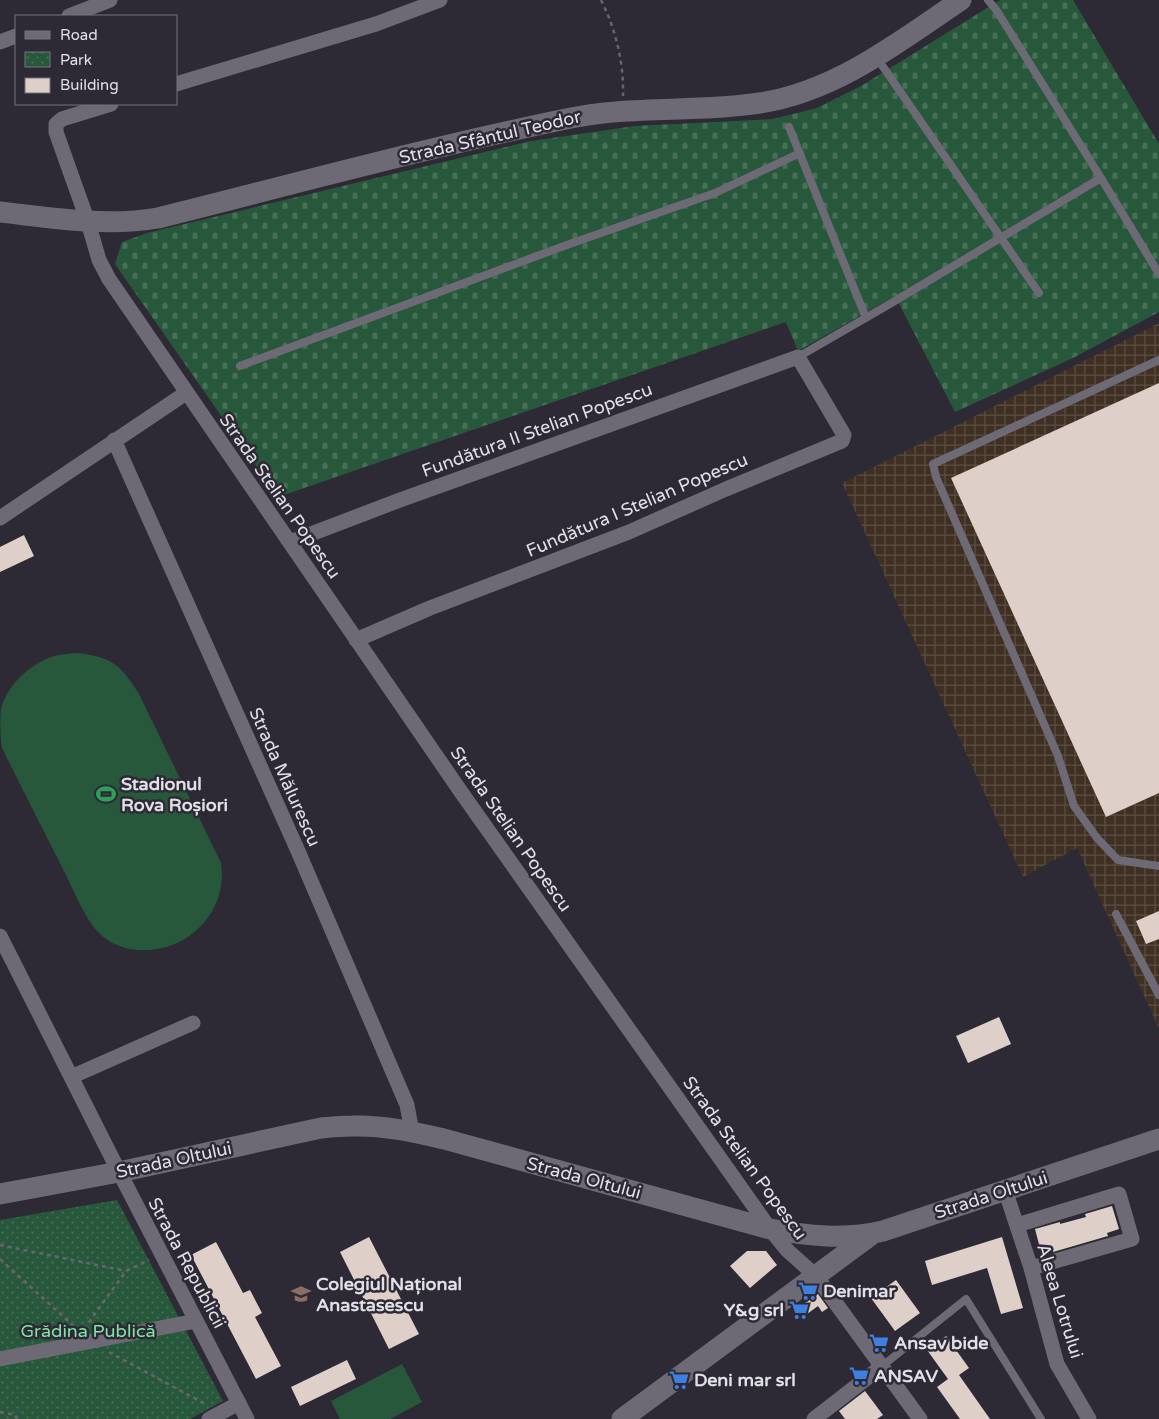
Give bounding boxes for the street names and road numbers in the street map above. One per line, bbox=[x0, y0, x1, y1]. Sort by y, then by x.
street label: Strada Sfântul Teodor bbox=[397, 105, 583, 169]
street label: Fundătura II Stelian Popescu bbox=[419, 378, 655, 482]
street label: Strada Stelian Popescu bbox=[215, 409, 345, 583]
street label: Fundătura I Stelian Popescu bbox=[523, 448, 751, 562]
street label: Strada Mălurescu bbox=[245, 704, 325, 850]
street label: Strada Stelian Popescu bbox=[446, 742, 576, 916]
street label: Strada Stelian Popescu bbox=[678, 1072, 812, 1244]
street label: Strada Oltului bbox=[114, 1137, 234, 1183]
street label: Strada Oltului bbox=[524, 1152, 644, 1204]
street label: Strada Oltului bbox=[932, 1166, 1050, 1224]
street label: Strada Republicii bbox=[143, 1194, 231, 1332]
street label: Aleea Lotrului bbox=[1032, 1241, 1088, 1361]

